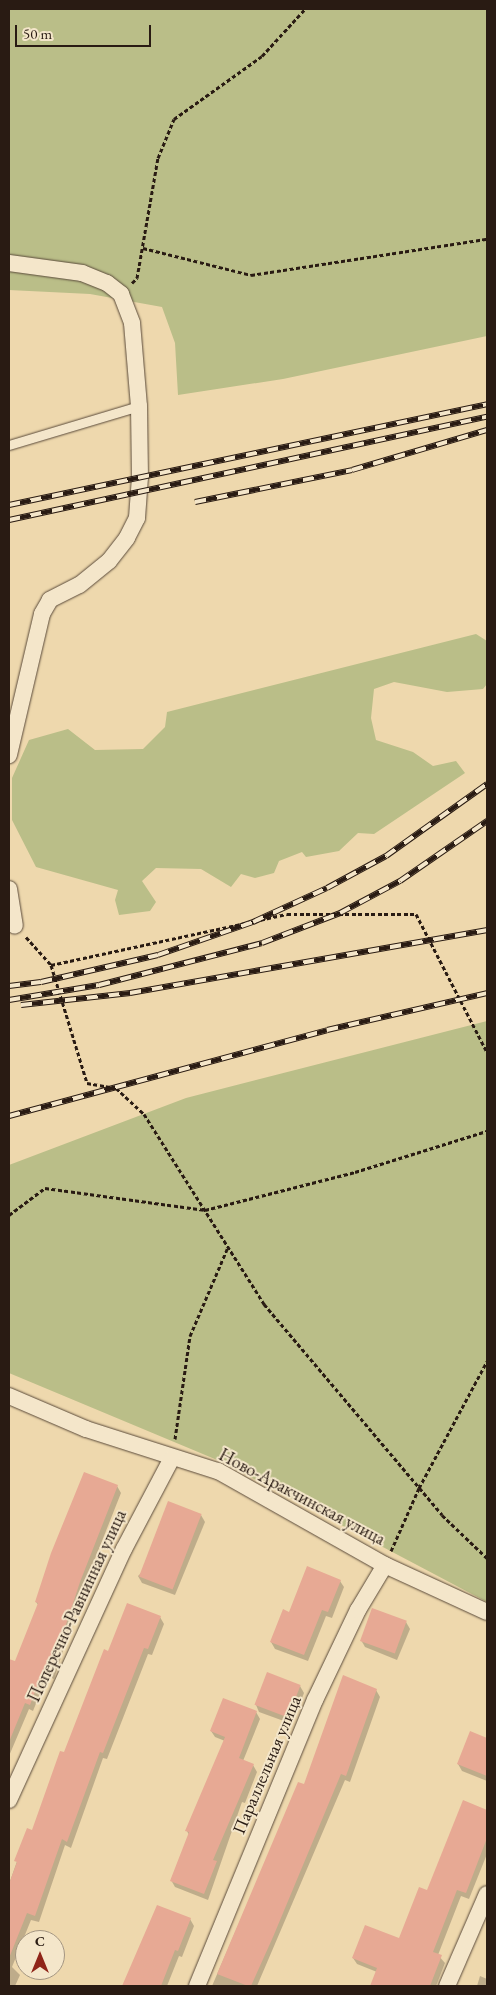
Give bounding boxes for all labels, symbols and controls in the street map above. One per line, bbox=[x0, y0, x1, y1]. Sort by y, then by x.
scale bar bbox=[18, 15, 154, 47]
text: 50 m bbox=[23, 24, 52, 43]
street label: Ново-Аракчинская улица bbox=[215, 1444, 389, 1550]
street label: Поперечно-Равнинная улица bbox=[23, 1506, 131, 1706]
street label: Параллельная улица bbox=[228, 1692, 306, 1838]
north arrow bbox=[15, 1930, 65, 1980]
text: С bbox=[35, 1932, 45, 1950]

